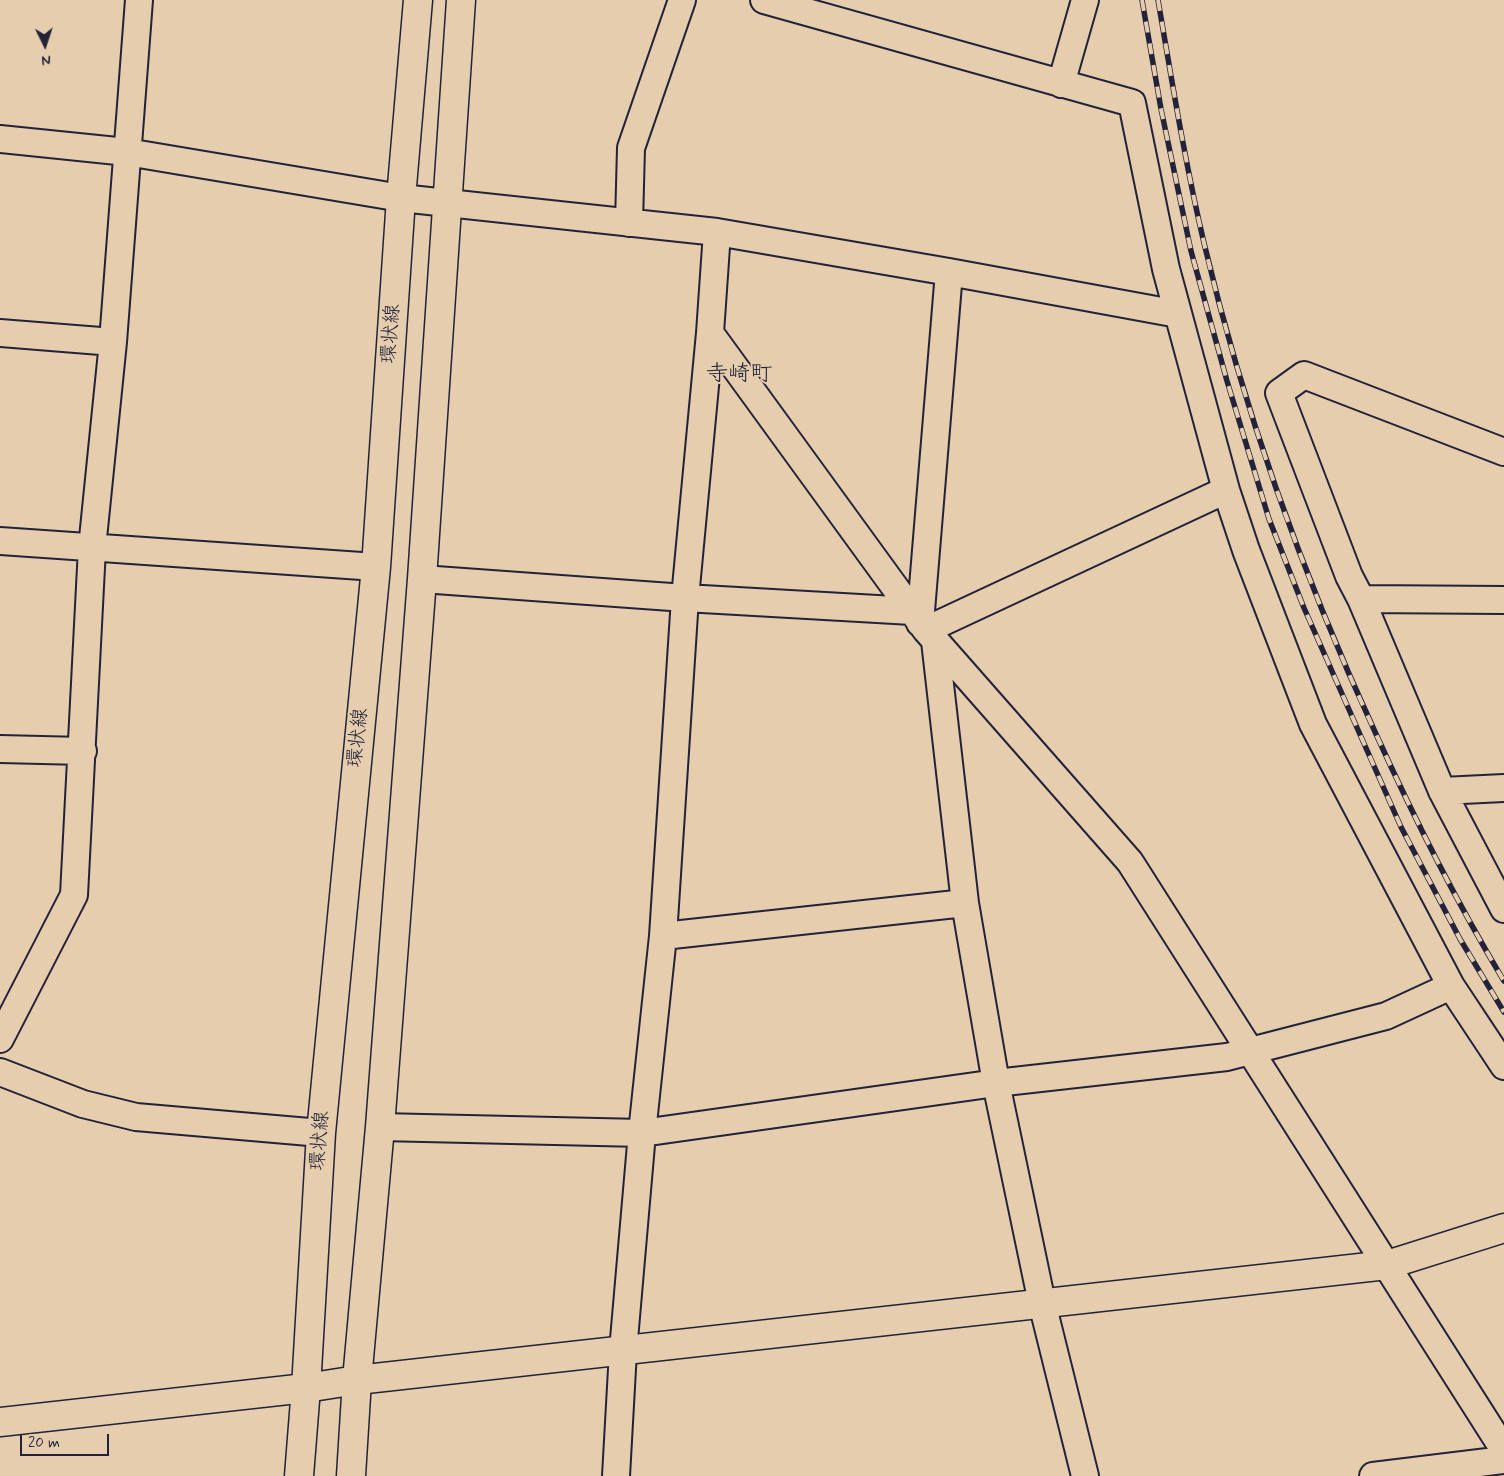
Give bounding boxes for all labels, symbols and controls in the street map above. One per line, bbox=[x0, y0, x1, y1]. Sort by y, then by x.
north arrow bbox=[20, 20, 70, 70]
text: N bbox=[41, 51, 51, 69]
street label: 環状線 bbox=[378, 303, 406, 365]
district label: 寺崎町 bbox=[706, 362, 772, 388]
street label: 環状線 bbox=[344, 707, 374, 769]
street label: 環状線 bbox=[307, 1110, 335, 1172]
scale bar bbox=[22, 1424, 111, 1456]
text: 20 m bbox=[28, 1433, 60, 1453]

